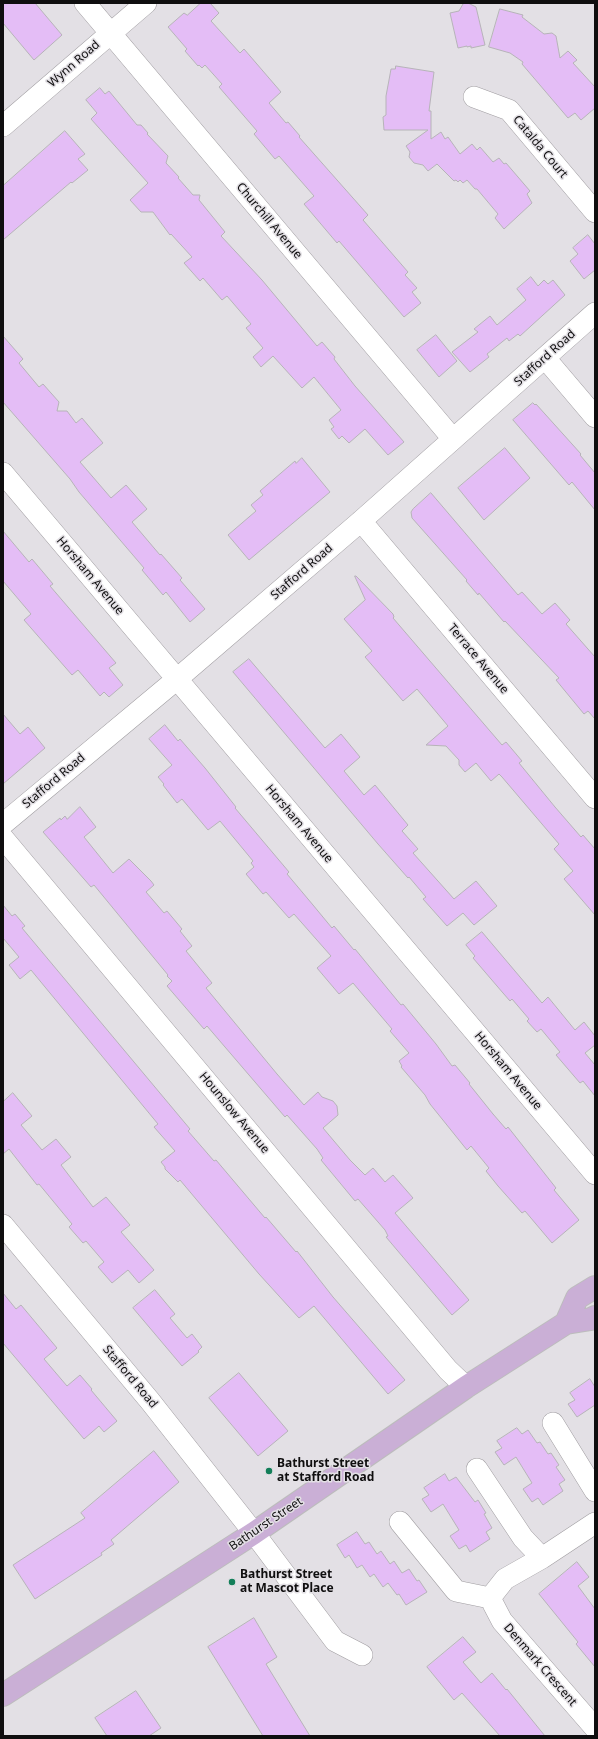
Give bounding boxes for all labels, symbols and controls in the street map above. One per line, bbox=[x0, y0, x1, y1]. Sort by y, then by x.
street label: Wynn Road bbox=[45, 38, 103, 90]
street label: Catalda Court bbox=[510, 113, 570, 181]
street label: Churchill Avenue bbox=[233, 180, 305, 262]
street label: Stafford Road bbox=[511, 327, 579, 389]
street label: Horsham Avenue bbox=[53, 534, 127, 618]
street label: Stafford Road bbox=[268, 541, 336, 603]
street label: Terrace Avenue bbox=[445, 621, 511, 697]
street label: Stafford Road bbox=[20, 751, 88, 811]
street label: Horsham Avenue bbox=[262, 782, 336, 866]
street label: Horsham Avenue bbox=[471, 1029, 545, 1113]
street label: Hounslow Avenue bbox=[196, 1069, 272, 1157]
street label: Stafford Road bbox=[100, 1343, 160, 1411]
place label: Bathurst Street at Stafford Road bbox=[277, 1457, 374, 1485]
marker: Bathurst Street at Stafford Road bbox=[264, 1466, 274, 1476]
street label: Bathurst Street bbox=[227, 1494, 305, 1554]
place label: Bathurst Street at Mascot Place bbox=[240, 1568, 334, 1596]
marker: Bathurst Street at Mascot Place bbox=[227, 1577, 237, 1587]
street label: Denmark Crescent bbox=[500, 1621, 580, 1709]

